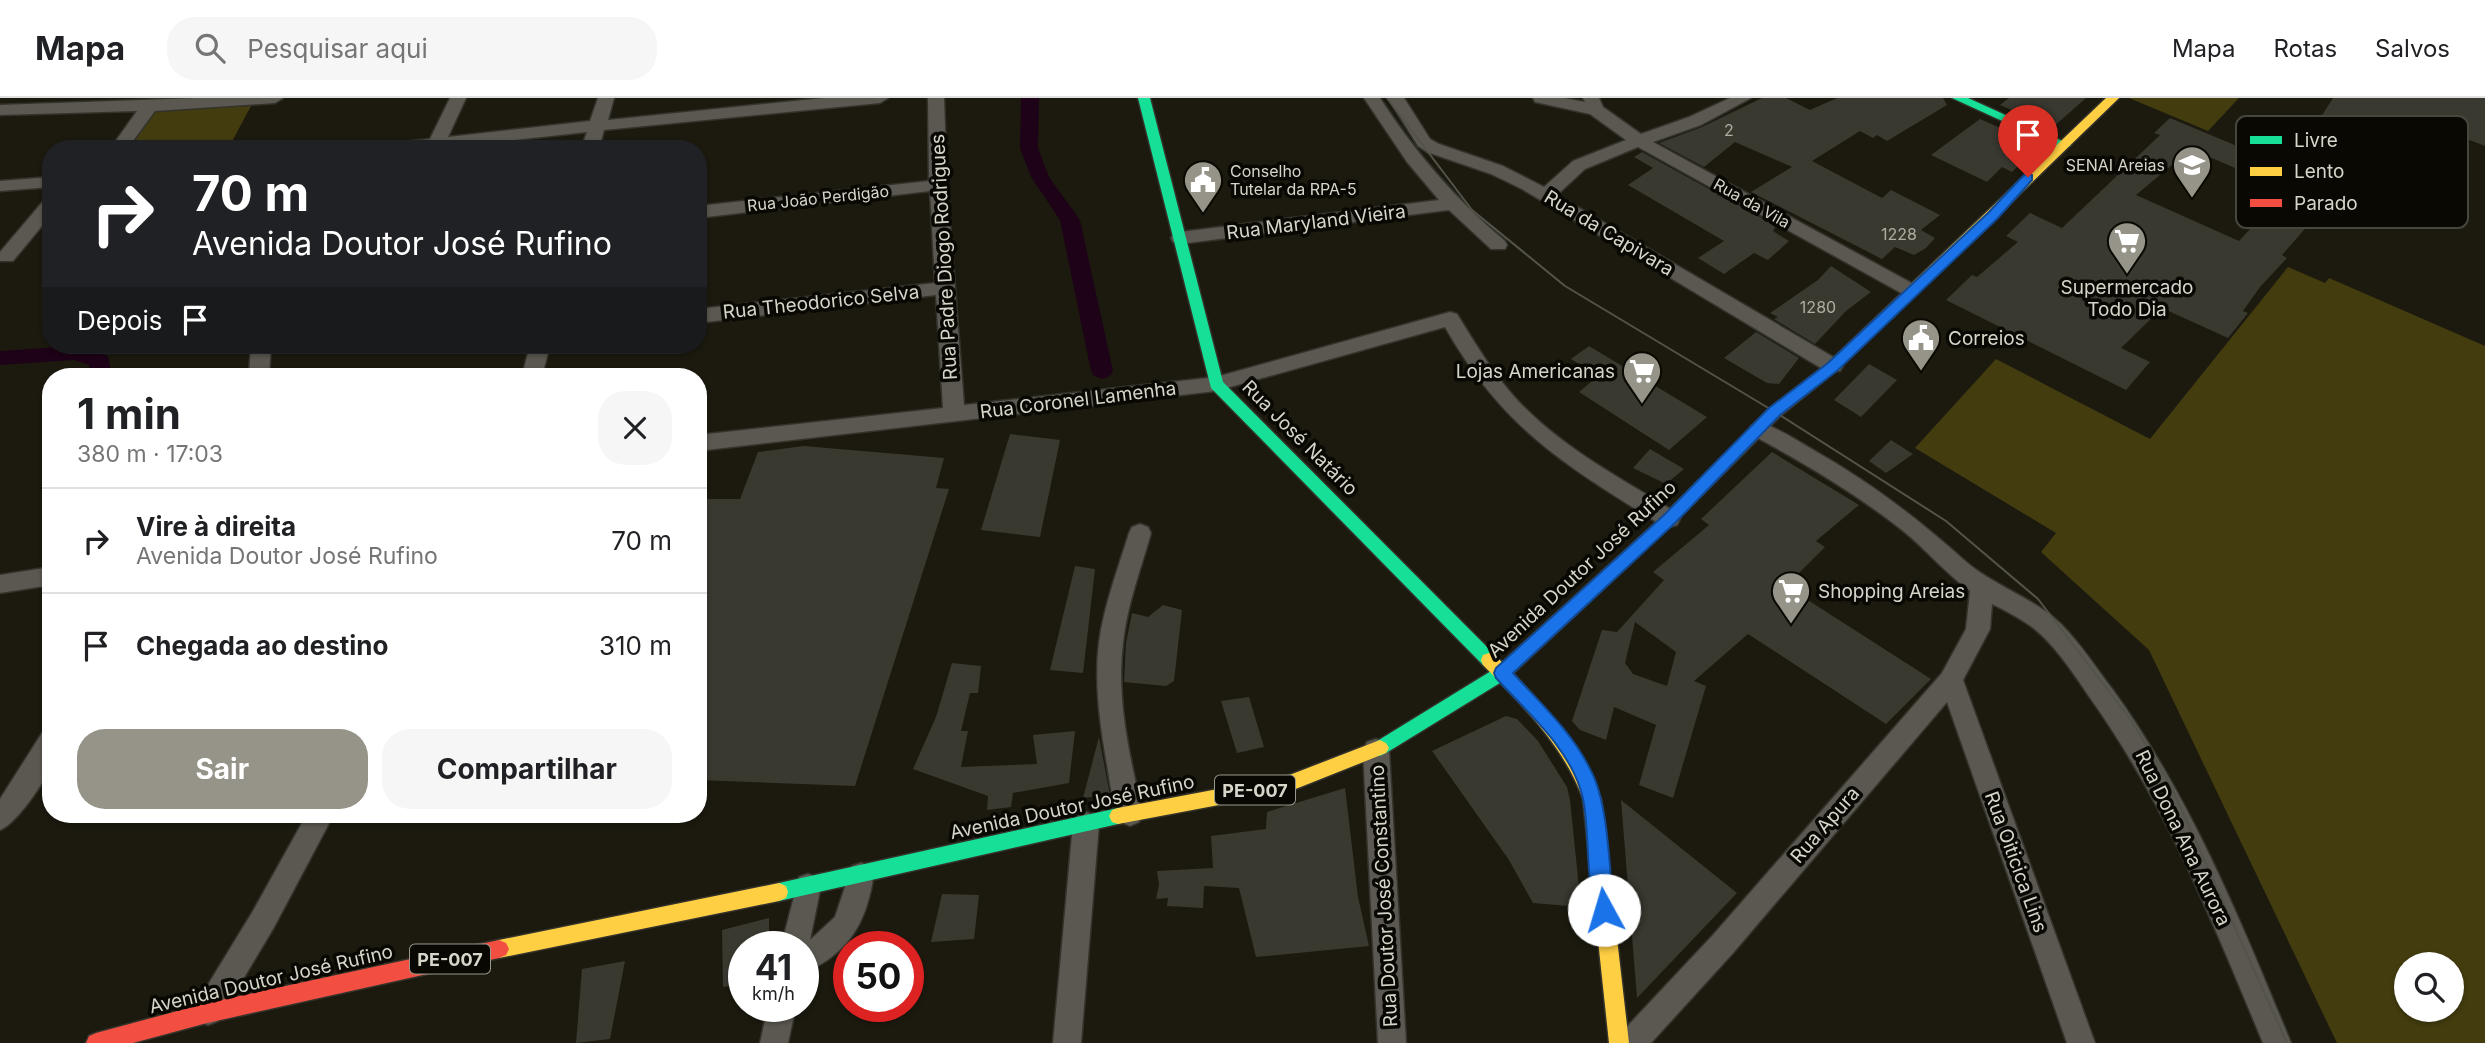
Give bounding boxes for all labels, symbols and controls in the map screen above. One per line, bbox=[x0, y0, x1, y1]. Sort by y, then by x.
search box bbox=[167, 17, 657, 80]
text: Mapa bbox=[35, 28, 125, 68]
icon: search bbox=[191, 29, 229, 67]
text: Pesquisar aqui bbox=[247, 33, 428, 64]
text: Mapa bbox=[2172, 34, 2236, 63]
text: Rotas bbox=[2274, 34, 2337, 63]
text: Salvos bbox=[2375, 34, 2450, 63]
pin bbox=[1998, 105, 2058, 177]
icon: arrive bbox=[2009, 116, 2047, 154]
legend bbox=[2236, 116, 2468, 228]
house number: 2 bbox=[1724, 120, 1734, 140]
text: Livre bbox=[2294, 129, 2338, 152]
street label: Rua Padre Diogo Rodrigues bbox=[926, 133, 962, 381]
school or university icon: SENAI Areias bbox=[2171, 144, 2213, 199]
place label: SENAI Areias bbox=[2066, 155, 2165, 175]
public building icon: Conselho Tutelar da RPA-5 bbox=[1182, 159, 1224, 214]
text: Lento bbox=[2294, 160, 2344, 183]
place label: Conselho Tutelar da RPA-5 bbox=[1230, 161, 1357, 199]
text: 70 m bbox=[192, 164, 309, 223]
icon: right bbox=[77, 168, 168, 259]
street label: Rua da Vila bbox=[1710, 174, 1794, 232]
street label: Rua João Perdigão bbox=[746, 181, 890, 215]
street label: Rua da Capivara bbox=[1540, 185, 1678, 281]
text: Parado bbox=[2294, 192, 2358, 215]
street label: Rua Maryland Vieira bbox=[1225, 200, 1407, 244]
supermarket icon: Supermercado Todo Dia bbox=[2106, 220, 2148, 275]
text: Avenida Doutor José Rufino bbox=[192, 224, 612, 263]
house number: 1228 bbox=[1881, 224, 1917, 244]
place label: Supermercado Todo Dia bbox=[2061, 276, 2193, 321]
street label: Rua Theodorico Selva bbox=[722, 280, 920, 324]
house number: 1280 bbox=[1800, 297, 1836, 317]
icon: arrive bbox=[176, 301, 214, 339]
text: Depois bbox=[77, 305, 162, 336]
public building icon: Correios bbox=[1900, 317, 1942, 372]
place label: Correios bbox=[1948, 327, 2025, 350]
supermarket icon: Lojas Americanas bbox=[1621, 350, 1663, 405]
place label: Lojas Americanas bbox=[1456, 360, 1615, 383]
street label: Rua José Natário bbox=[1238, 376, 1362, 500]
street label: Rua Coronel Lamenha bbox=[979, 377, 1177, 423]
text: 1 min bbox=[77, 388, 181, 439]
button: close bbox=[598, 391, 672, 465]
text: 380 m · 17:03 bbox=[77, 440, 223, 468]
street label: Avenida Doutor José Rufino bbox=[1483, 476, 1681, 662]
text: Vire à direita bbox=[136, 511, 296, 542]
icon: right bbox=[77, 522, 115, 560]
text: 70 m bbox=[611, 525, 672, 556]
text: Avenida Doutor José Rufino bbox=[136, 542, 438, 570]
supermarket icon: Shopping Areias bbox=[1770, 570, 1812, 625]
place label: Shopping Areias bbox=[1818, 580, 1965, 603]
icon: arrive bbox=[77, 627, 115, 665]
text: Chegada ao destino bbox=[136, 630, 388, 661]
text: 310 m bbox=[599, 630, 672, 661]
button: Sair bbox=[77, 729, 368, 809]
button: Compartilhar bbox=[382, 729, 672, 809]
street label: Rua Dona Ana Aurora bbox=[2130, 746, 2236, 930]
street label: Rua Doutor José Constantino bbox=[1366, 764, 1402, 1028]
street label: Avenida Doutor José Rufino bbox=[948, 770, 1196, 844]
road number: PE-007 bbox=[1215, 776, 1295, 804]
street label: Rua Apura bbox=[1786, 782, 1864, 868]
street label: Rua Oiticica Lins bbox=[1980, 788, 2052, 936]
position arrow bbox=[1567, 873, 1641, 947]
speed limit sign: 50 bbox=[833, 931, 924, 1022]
street label: Avenida Doutor José Rufino bbox=[147, 940, 395, 1018]
road number: PE-007 bbox=[410, 944, 490, 974]
text: 41 bbox=[755, 946, 792, 988]
map controls bbox=[2394, 952, 2464, 1022]
button: search bbox=[2394, 952, 2464, 1022]
text: km/h bbox=[752, 983, 795, 1004]

